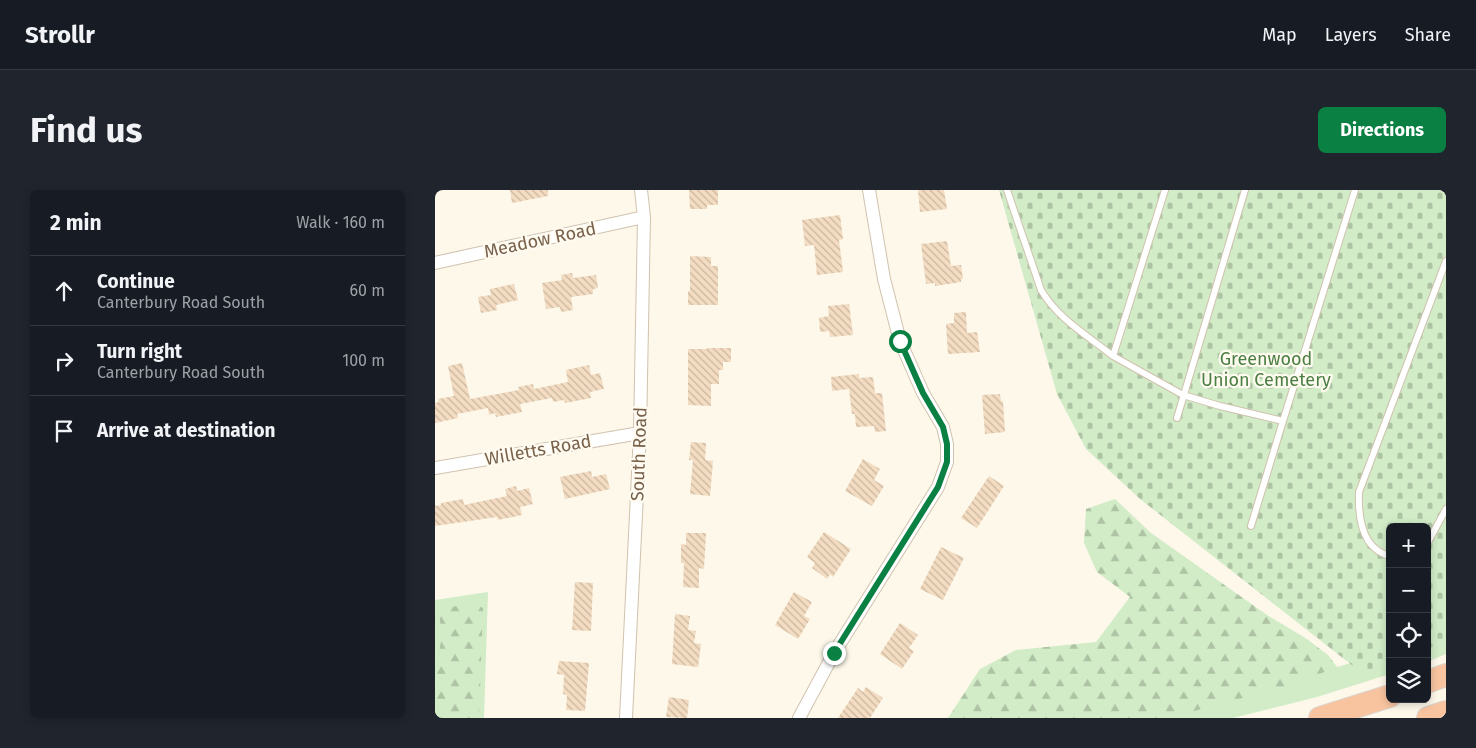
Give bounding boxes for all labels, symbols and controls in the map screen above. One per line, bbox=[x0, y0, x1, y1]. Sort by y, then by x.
text: Strollr bbox=[25, 21, 95, 49]
text: Map bbox=[1262, 24, 1297, 46]
text: Layers bbox=[1325, 24, 1377, 46]
text: Share bbox=[1405, 24, 1451, 46]
button: Directions bbox=[1318, 107, 1446, 153]
text: Find us bbox=[30, 109, 142, 151]
text: 2 min bbox=[50, 210, 102, 236]
text: Walk · 160 m bbox=[296, 213, 385, 232]
street label: Meadow Road bbox=[482, 217, 598, 263]
text: Continue bbox=[97, 270, 175, 293]
icon: ahead bbox=[50, 277, 78, 305]
text: 60 m bbox=[350, 281, 385, 300]
text: Canterbury Road South bbox=[97, 293, 265, 312]
route start bbox=[889, 330, 912, 353]
text: Turn right bbox=[97, 340, 182, 363]
icon: right bbox=[50, 347, 78, 375]
park label: Greenwood Union Cemetery bbox=[1201, 348, 1331, 391]
text: 100 m bbox=[342, 351, 385, 370]
text: Canterbury Road South bbox=[97, 363, 265, 382]
street label: South Road bbox=[626, 407, 652, 501]
icon: arrive bbox=[50, 417, 78, 445]
text: Arrive at destination bbox=[97, 419, 276, 442]
street label: Willetts Road bbox=[483, 430, 593, 470]
map controls bbox=[1386, 523, 1431, 703]
button: + bbox=[1386, 523, 1431, 568]
button: − bbox=[1386, 568, 1431, 613]
button: locate bbox=[1386, 613, 1431, 658]
route end bbox=[823, 642, 846, 665]
button: layers bbox=[1386, 658, 1431, 703]

